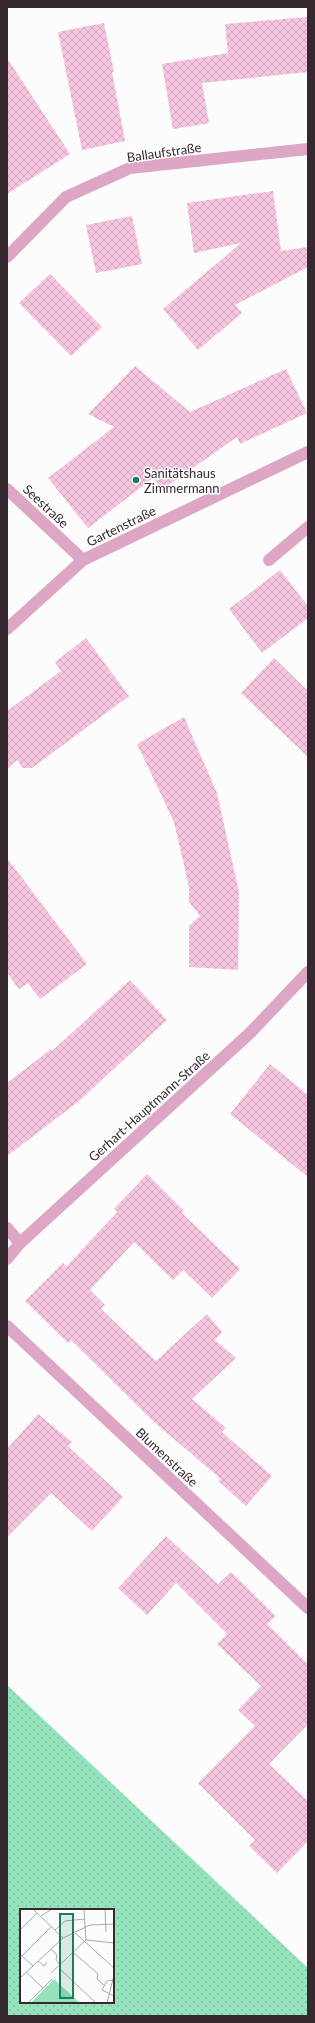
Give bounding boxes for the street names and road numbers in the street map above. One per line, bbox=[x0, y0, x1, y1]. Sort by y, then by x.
street label: Ballaufstraße bbox=[126, 139, 202, 165]
street label: Seestraße bbox=[20, 481, 72, 531]
street label: Gartenstraße bbox=[84, 502, 158, 550]
street label: Gerhart-Hauptmann-Straße bbox=[85, 1047, 213, 1165]
street label: Blumenstraße bbox=[133, 1424, 202, 1490]

